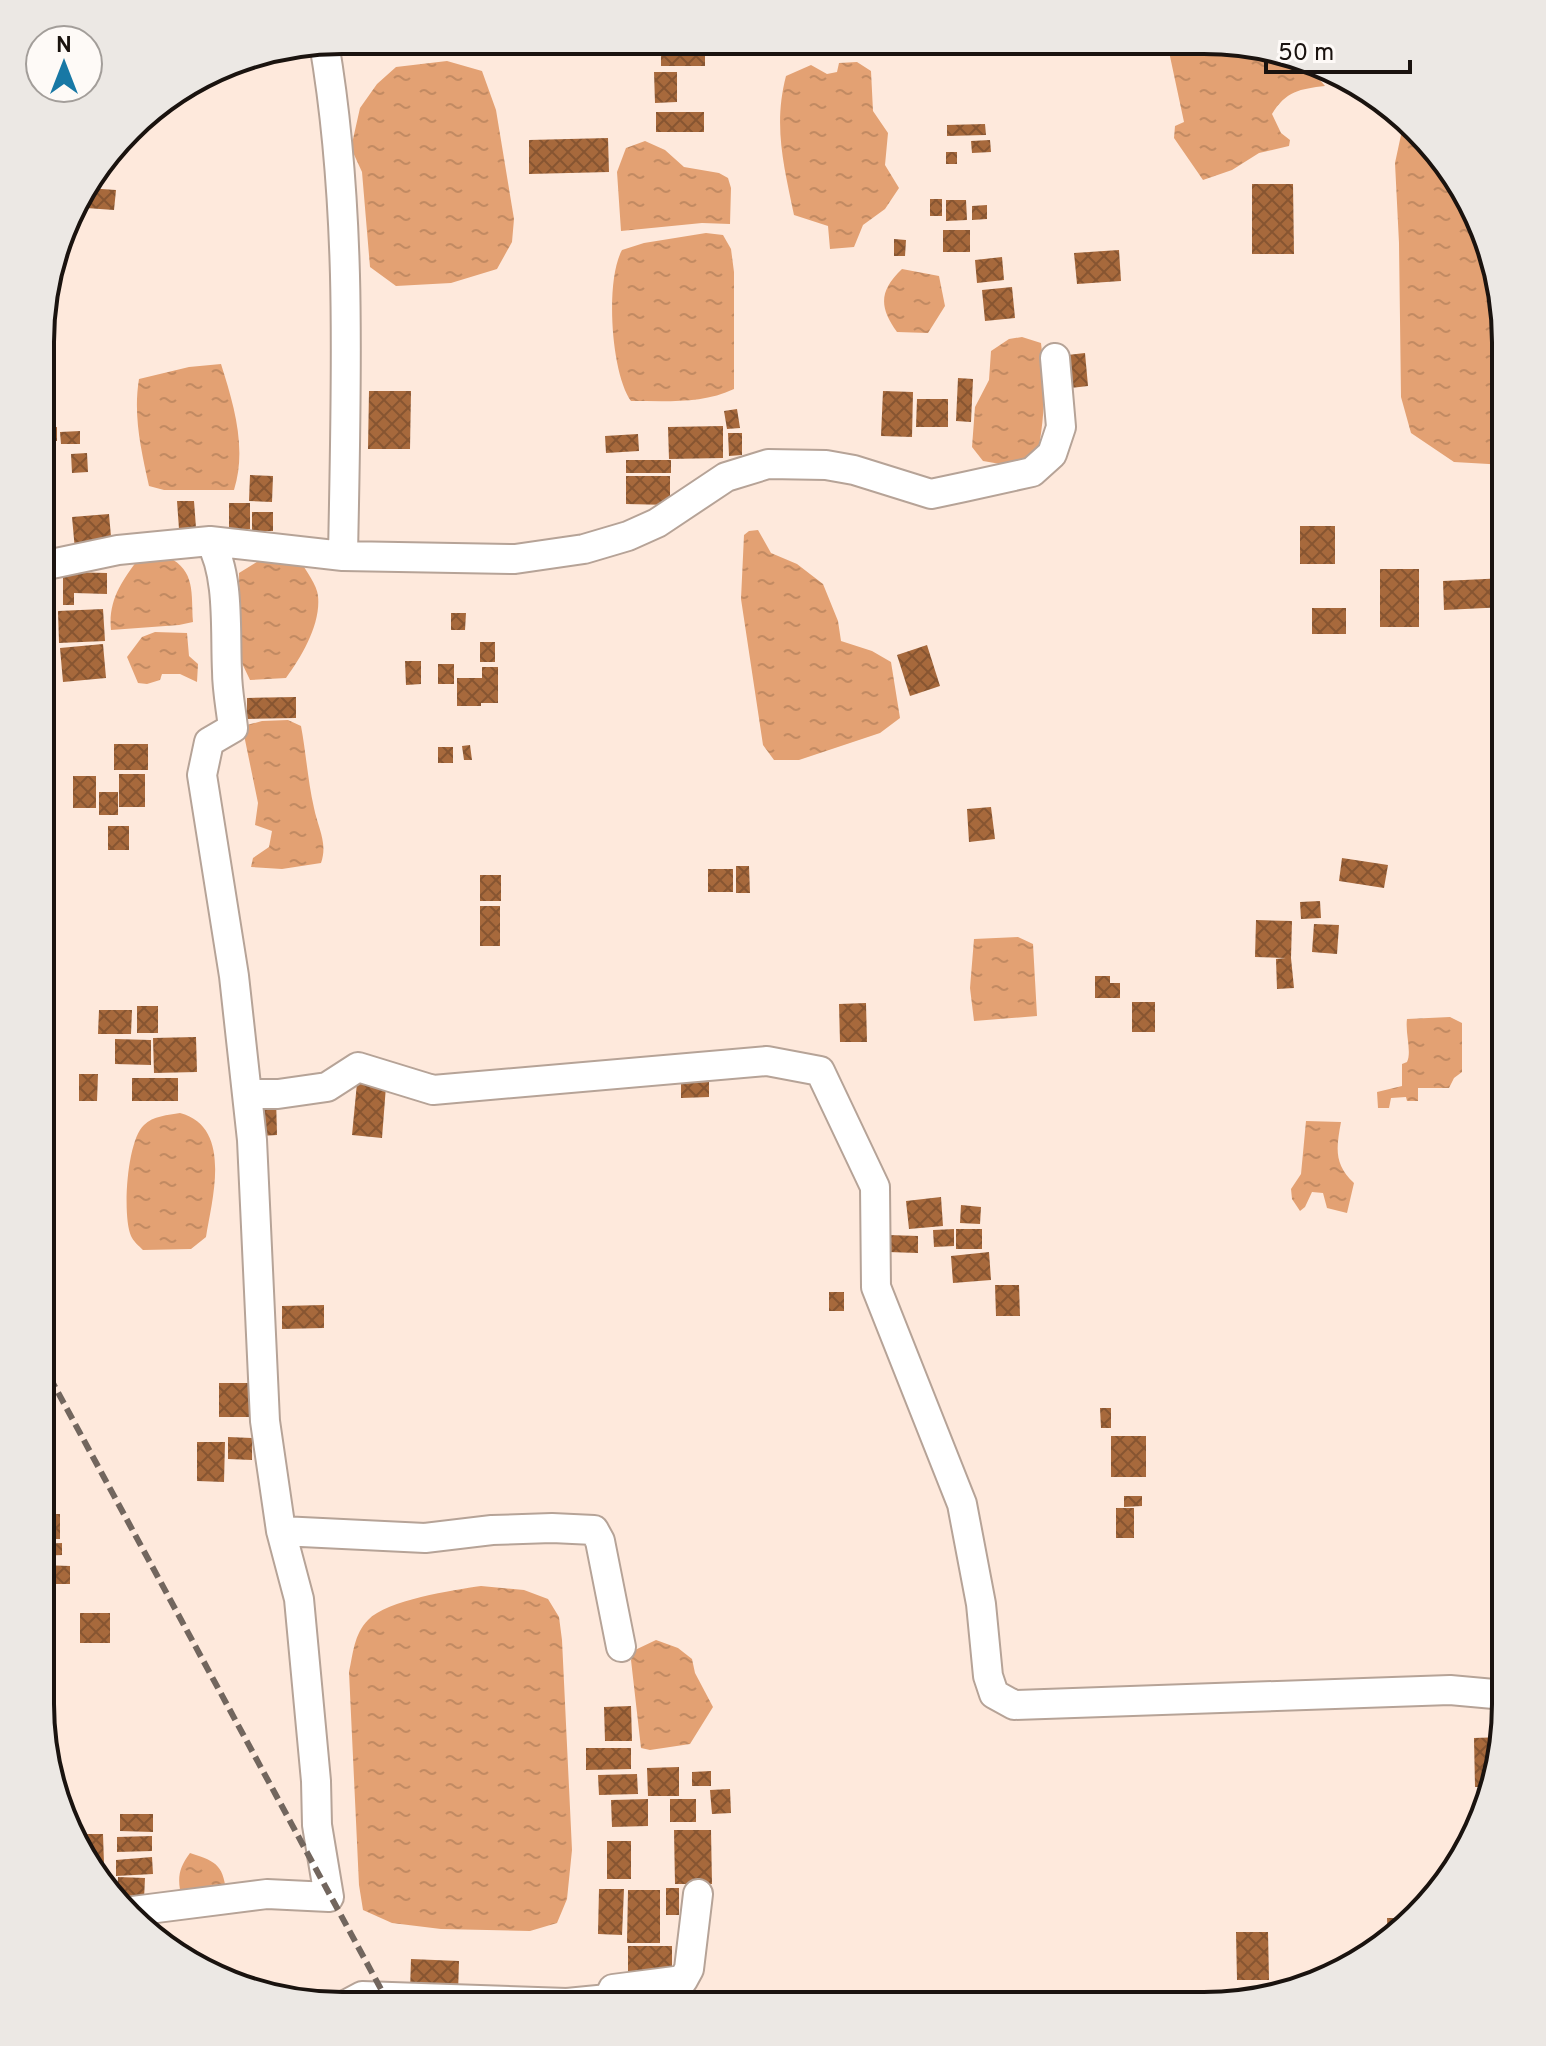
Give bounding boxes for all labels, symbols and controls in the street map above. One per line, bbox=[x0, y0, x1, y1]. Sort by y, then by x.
north arrow bbox=[24, 24, 104, 104]
scale bar bbox=[1266, 24, 1410, 74]
text: N bbox=[56, 33, 72, 60]
text: 50 m bbox=[1278, 39, 1334, 69]

